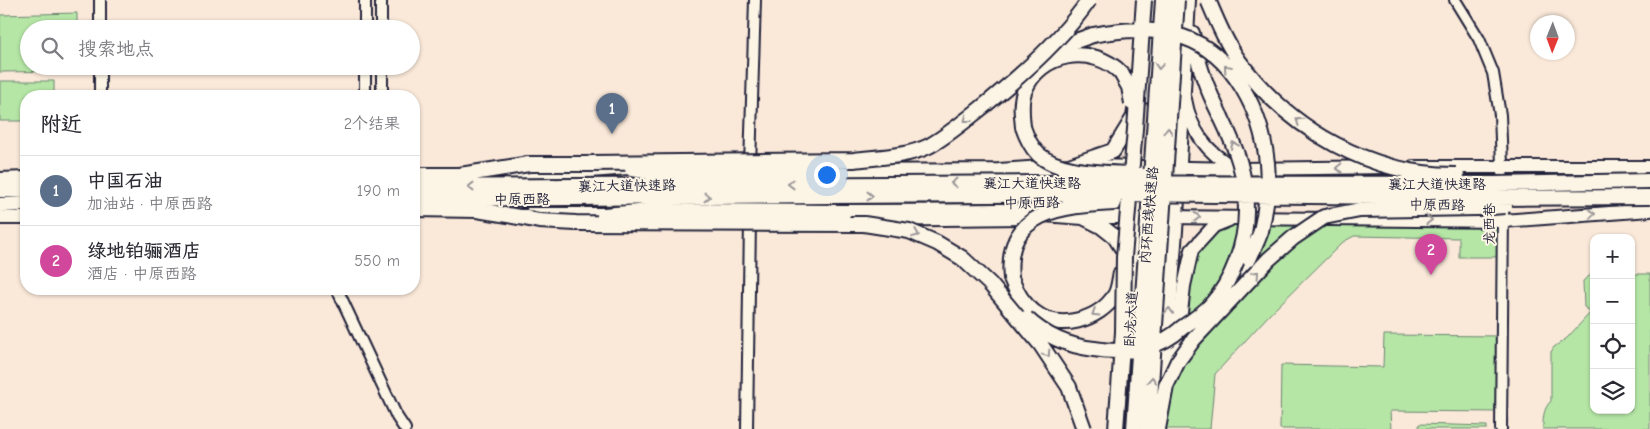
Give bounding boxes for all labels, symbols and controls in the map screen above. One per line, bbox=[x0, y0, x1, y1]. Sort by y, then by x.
north arrow bbox=[1530, 15, 1575, 60]
search box bbox=[20, 20, 420, 75]
icon: search bbox=[38, 34, 66, 62]
text: 搜索地点 bbox=[78, 38, 154, 60]
one-way arrow bbox=[1153, 62, 1164, 70]
one-way arrow bbox=[1224, 65, 1232, 74]
pin: 1 bbox=[596, 93, 628, 134]
text: 附近 bbox=[40, 112, 82, 136]
one-way arrow bbox=[964, 114, 973, 122]
text: 2个结果 bbox=[344, 115, 400, 133]
one-way arrow bbox=[1295, 118, 1305, 127]
one-way arrow bbox=[1163, 127, 1174, 135]
one-way arrow bbox=[1230, 141, 1240, 150]
your location bbox=[814, 162, 840, 188]
one-way arrow bbox=[1335, 162, 1343, 173]
street label: 内环西线快速路 bbox=[1136, 165, 1162, 265]
text: 中国石油 bbox=[87, 170, 163, 192]
street label: 襄江大道快速路 bbox=[983, 175, 1081, 192]
street label: 襄江大道快速路 bbox=[1388, 176, 1486, 193]
street label: 襄江大道快速路 bbox=[578, 177, 676, 195]
one-way arrow bbox=[950, 178, 958, 188]
one-way arrow bbox=[787, 179, 795, 189]
text: 1 bbox=[53, 182, 59, 200]
text: 190 m bbox=[357, 182, 400, 200]
one-way arrow bbox=[467, 182, 475, 192]
street label: 中原西路 bbox=[494, 191, 550, 208]
one-way arrow bbox=[866, 191, 874, 201]
one-way arrow bbox=[704, 192, 712, 202]
street label: 中原西路 bbox=[1004, 194, 1060, 212]
text: 加油站 · 中原西路 bbox=[87, 195, 213, 213]
street label: 中原西路 bbox=[1409, 196, 1465, 214]
street label: 龙西巷 bbox=[1481, 202, 1498, 245]
one-way arrow bbox=[1588, 209, 1596, 220]
one-way arrow bbox=[1194, 212, 1201, 222]
one-way arrow bbox=[1426, 214, 1434, 225]
one-way arrow bbox=[911, 228, 920, 239]
pin: 2 bbox=[1415, 234, 1447, 275]
map controls bbox=[1590, 234, 1635, 414]
button: + bbox=[1590, 234, 1635, 279]
text: 绿地铂骊酒店 bbox=[87, 240, 201, 262]
text: 2 bbox=[52, 252, 60, 270]
text: 550 m bbox=[354, 252, 400, 270]
text: 酒店 · 中原西路 bbox=[87, 265, 197, 283]
one-way arrow bbox=[1251, 270, 1260, 279]
button: − bbox=[1590, 279, 1635, 324]
street label: 卧龙大道 bbox=[1121, 291, 1141, 347]
one-way arrow bbox=[1163, 306, 1174, 314]
one-way arrow bbox=[1091, 307, 1100, 317]
button: locate bbox=[1590, 324, 1635, 369]
one-way arrow bbox=[1040, 349, 1050, 358]
button: layers bbox=[1590, 369, 1635, 414]
one-way arrow bbox=[1146, 376, 1157, 384]

